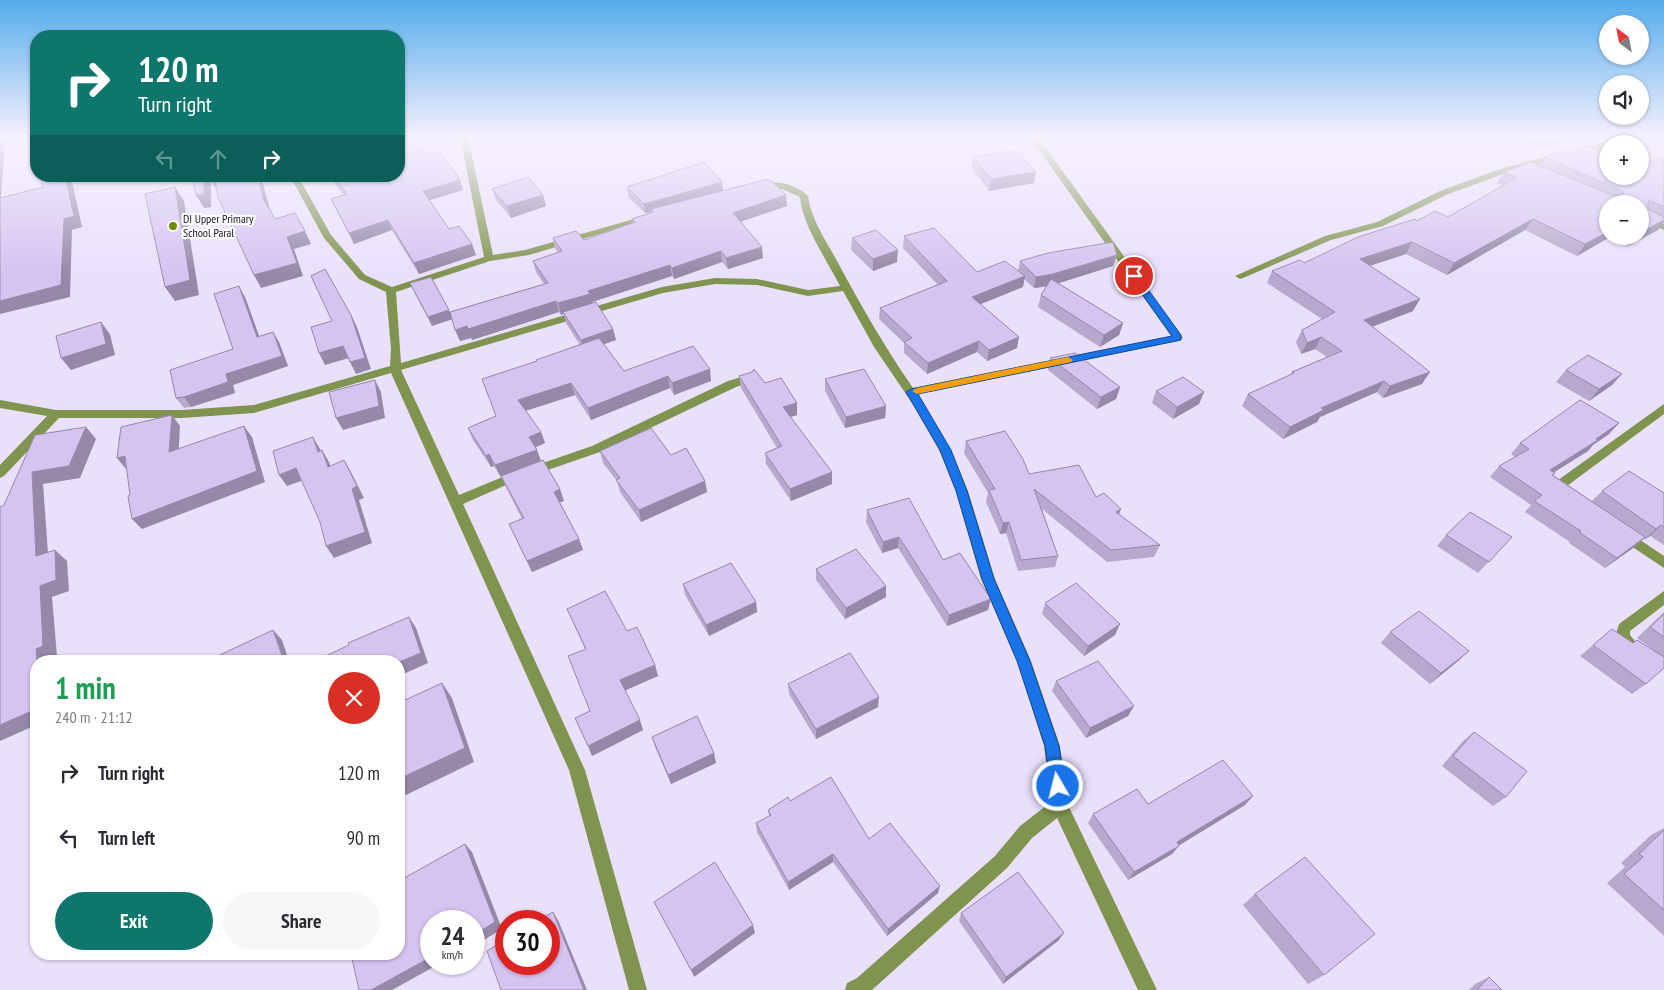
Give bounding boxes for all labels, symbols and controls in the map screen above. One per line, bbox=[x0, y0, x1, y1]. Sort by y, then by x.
north arrow bbox=[1599, 15, 1649, 65]
map controls bbox=[1599, 15, 1649, 245]
text: 120 m bbox=[138, 46, 219, 92]
icon: right bbox=[55, 50, 120, 115]
button: sound bbox=[1599, 75, 1649, 125]
text: Turn right bbox=[138, 90, 212, 118]
button: + bbox=[1599, 135, 1649, 185]
icon: left bbox=[151, 145, 179, 173]
icon: ahead bbox=[204, 145, 232, 173]
icon: right bbox=[257, 145, 285, 173]
button: − bbox=[1599, 195, 1649, 245]
place label: DI Upper Primary School Paral bbox=[183, 211, 254, 240]
marker: DI Upper Primary School Paral bbox=[167, 220, 179, 232]
pin bbox=[1113, 255, 1155, 297]
icon: arrive bbox=[1120, 262, 1148, 290]
text: 1 min bbox=[55, 668, 116, 707]
button: close bbox=[328, 672, 380, 724]
text: 240 m · 21:12 bbox=[55, 707, 133, 727]
icon: right bbox=[55, 759, 83, 787]
position arrow bbox=[1031, 759, 1083, 811]
text: Turn right bbox=[98, 761, 164, 785]
text: 120 m bbox=[338, 761, 380, 785]
icon: left bbox=[55, 824, 83, 852]
text: Turn left bbox=[98, 826, 155, 850]
text: 90 m bbox=[347, 826, 380, 850]
button: Exit bbox=[55, 892, 213, 950]
button: Share bbox=[223, 892, 380, 950]
speed limit sign: 30 bbox=[495, 910, 560, 975]
text: 24 bbox=[441, 920, 464, 952]
text: km/h bbox=[442, 947, 463, 962]

